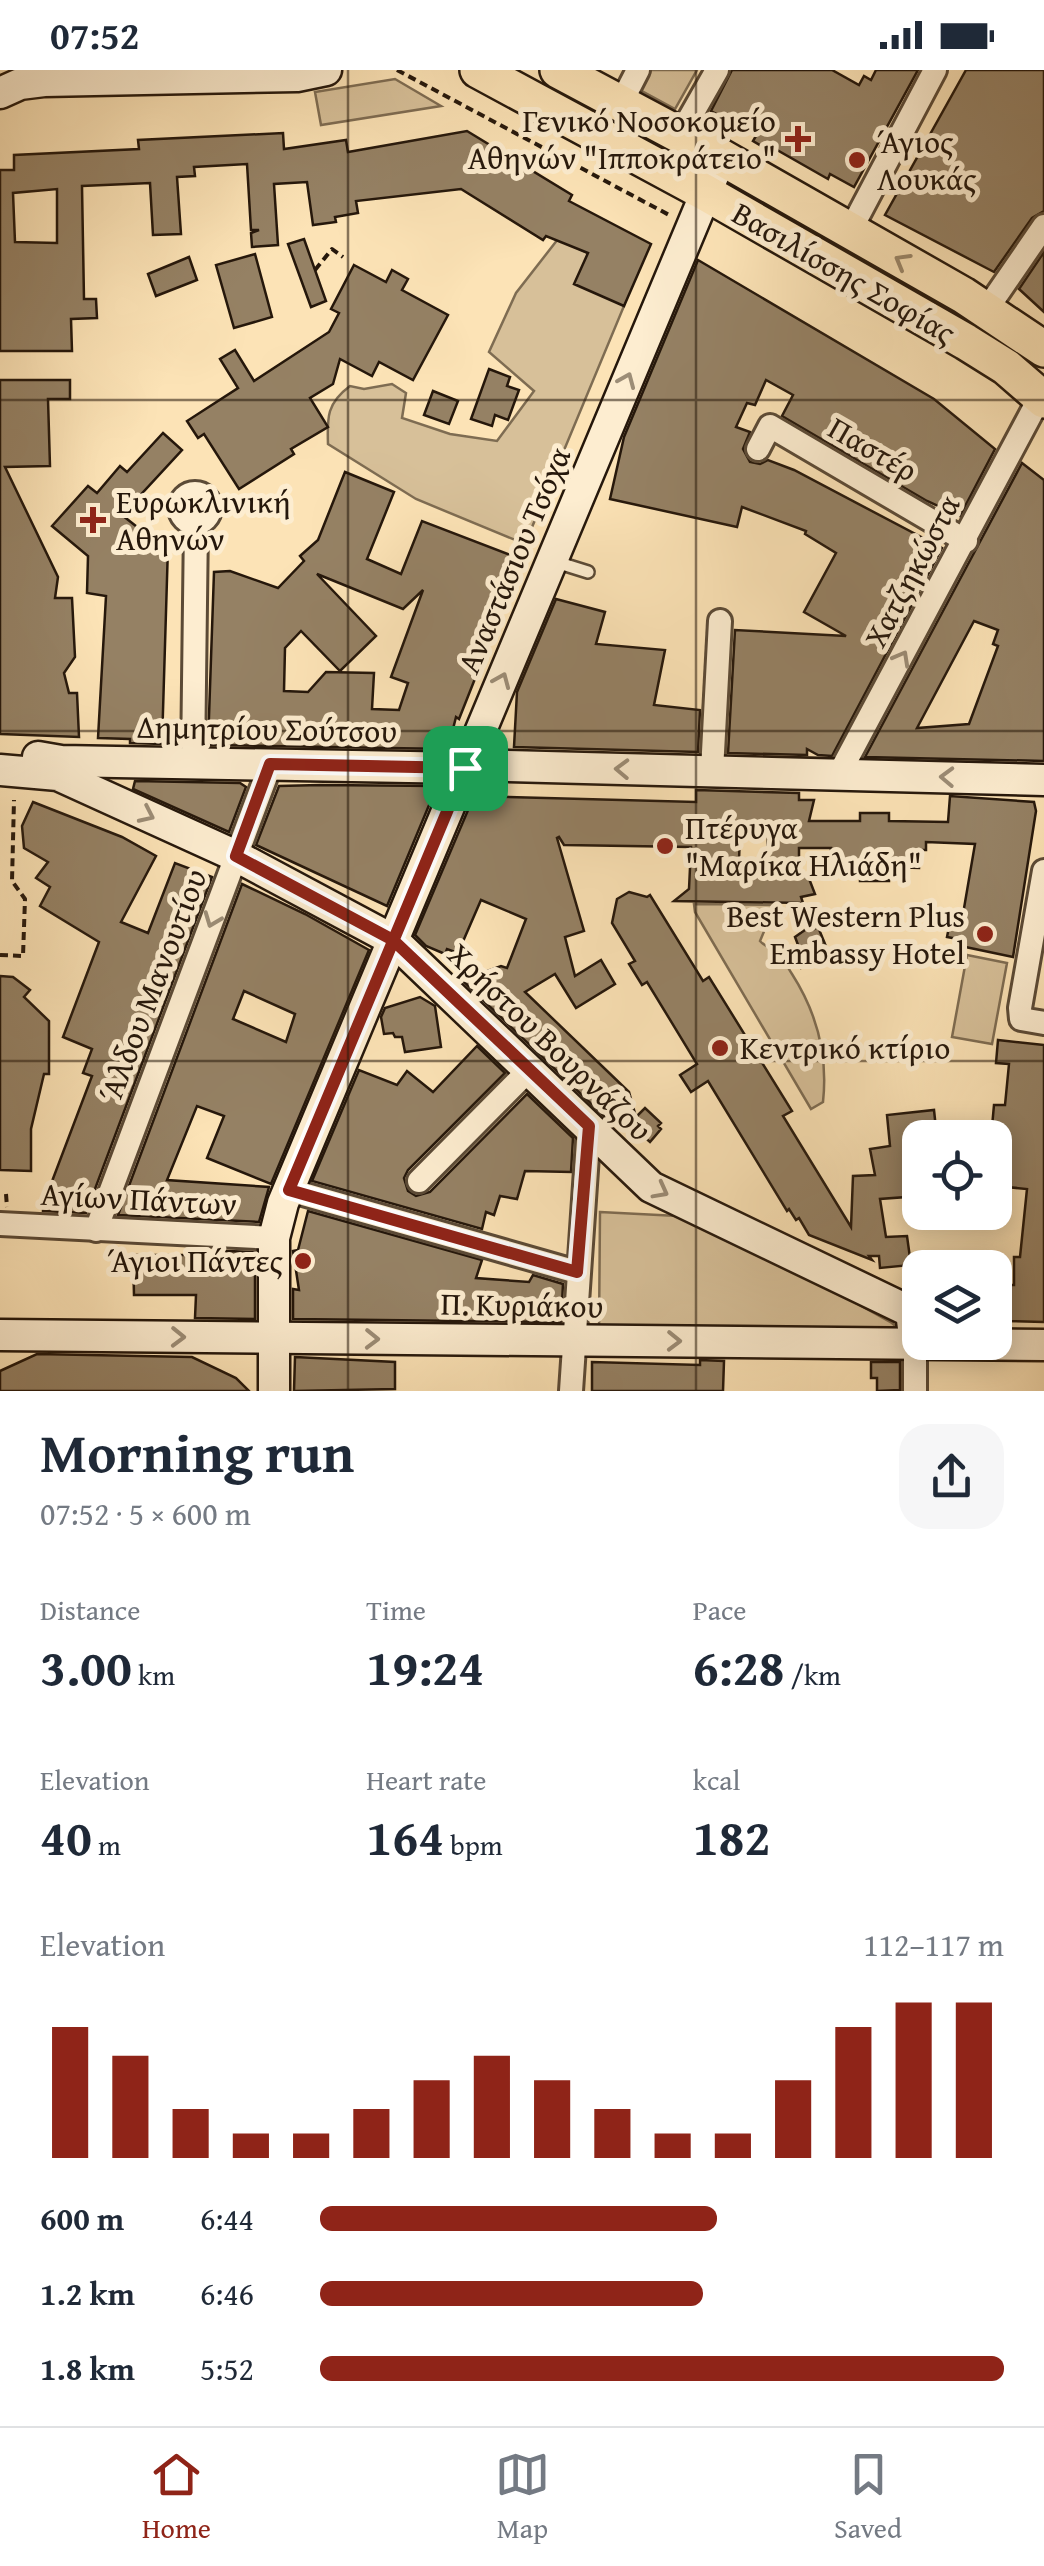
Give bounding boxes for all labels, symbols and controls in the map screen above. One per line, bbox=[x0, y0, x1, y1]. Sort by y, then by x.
text: 07:52 bbox=[50, 7, 140, 63]
place label: Γενικό Νοσοκομείο Αθηνών "Ιπποκράτειο" bbox=[468, 97, 776, 181]
place label: Άγιος Λουκάς bbox=[877, 118, 977, 202]
marker: Γενικό Νοσοκομείο Αθηνών "Ιπποκράτειο" bbox=[785, 126, 811, 152]
marker: Άγιος Λουκάς bbox=[846, 149, 868, 171]
street label: Βασιλίσσης Σοφίας bbox=[724, 189, 965, 356]
one-way arrow bbox=[895, 254, 913, 273]
one-way arrow bbox=[616, 372, 636, 390]
street label: Παστέρ bbox=[820, 404, 927, 493]
street label: Αναστάσιου Τσόχα bbox=[445, 439, 582, 680]
place label: Ευρωκλινική Αθηνών bbox=[116, 478, 291, 562]
street label: Χατζηκώστα bbox=[852, 486, 972, 656]
marker: Ευρωκλινική Αθηνών bbox=[80, 507, 106, 533]
one-way arrow bbox=[890, 651, 910, 669]
one-way arrow bbox=[490, 672, 510, 690]
street label: Δημητρίου Σούτσου bbox=[137, 703, 398, 754]
pin bbox=[423, 726, 508, 811]
icon: arrive bbox=[438, 741, 493, 796]
one-way arrow bbox=[613, 758, 629, 779]
one-way arrow bbox=[938, 767, 954, 788]
one-way arrow bbox=[137, 803, 155, 823]
place label: Πτέρυγα "Μαρίκα Ηλιάδη" bbox=[685, 804, 922, 888]
marker: Πτέρυγα "Μαρίκα Ηλιάδη" bbox=[654, 835, 676, 857]
street label: Άλδου Μανουτίου bbox=[87, 862, 219, 1108]
place label: Best Western Plus Embassy Hotel bbox=[726, 892, 965, 976]
one-way arrow bbox=[203, 911, 224, 928]
marker: Best Western Plus Embassy Hotel bbox=[974, 923, 996, 945]
street label: Χρήστου Βουρνάζου bbox=[437, 932, 663, 1152]
place label: Κεντρικό κτίριο bbox=[740, 1024, 950, 1071]
marker: Κεντρικό κτίριο bbox=[709, 1037, 731, 1059]
map controls bbox=[902, 1120, 1012, 1360]
button: locate bbox=[902, 1120, 1012, 1230]
street label: Αγίων Πάντων bbox=[40, 1170, 238, 1227]
one-way arrow bbox=[650, 1179, 669, 1198]
place label: Άγιοι Πάντες bbox=[107, 1237, 283, 1284]
marker: Άγιοι Πάντες bbox=[292, 1250, 314, 1272]
button: layers bbox=[902, 1250, 1012, 1360]
street label: Π. Κυριάκου bbox=[440, 1280, 604, 1329]
one-way arrow bbox=[170, 1326, 186, 1347]
one-way arrow bbox=[364, 1328, 380, 1349]
one-way arrow bbox=[667, 1331, 683, 1352]
text: Morning run bbox=[40, 1412, 354, 1492]
button: share bbox=[899, 1424, 1004, 1529]
text: 07:52 · 5 × 600 m bbox=[40, 1490, 251, 1537]
text: Distance bbox=[40, 1589, 140, 1630]
text: Time bbox=[366, 1589, 426, 1630]
text: Pace bbox=[693, 1589, 747, 1630]
text: 3.00 bbox=[40, 1630, 132, 1703]
text: 19:24 bbox=[366, 1630, 484, 1703]
text: 6:28 bbox=[693, 1630, 785, 1703]
text: km bbox=[132, 1654, 175, 1695]
text: /km bbox=[785, 1654, 841, 1695]
text: Elevation bbox=[40, 1759, 150, 1800]
text: Heart rate bbox=[366, 1759, 486, 1800]
text: kcal bbox=[693, 1759, 740, 1800]
text: 40 bbox=[40, 1800, 92, 1873]
text: 164 bbox=[366, 1800, 444, 1873]
text: 182 bbox=[693, 1800, 770, 1873]
text: m bbox=[92, 1824, 121, 1865]
text: bpm bbox=[444, 1824, 503, 1865]
text: Elevation bbox=[40, 1921, 165, 1968]
text: 112–117 m bbox=[863, 1921, 1004, 1968]
text: 600 m bbox=[40, 2195, 124, 2242]
text: 6:44 bbox=[200, 2195, 254, 2242]
text: 1.2 km bbox=[40, 2270, 135, 2317]
text: 6:46 bbox=[200, 2270, 254, 2317]
text: 1.8 km bbox=[40, 2345, 135, 2392]
text: 5:52 bbox=[200, 2345, 254, 2392]
tab: Home bbox=[142, 2447, 211, 2548]
tab: Map bbox=[495, 2447, 550, 2548]
tab: Saved bbox=[834, 2447, 902, 2548]

